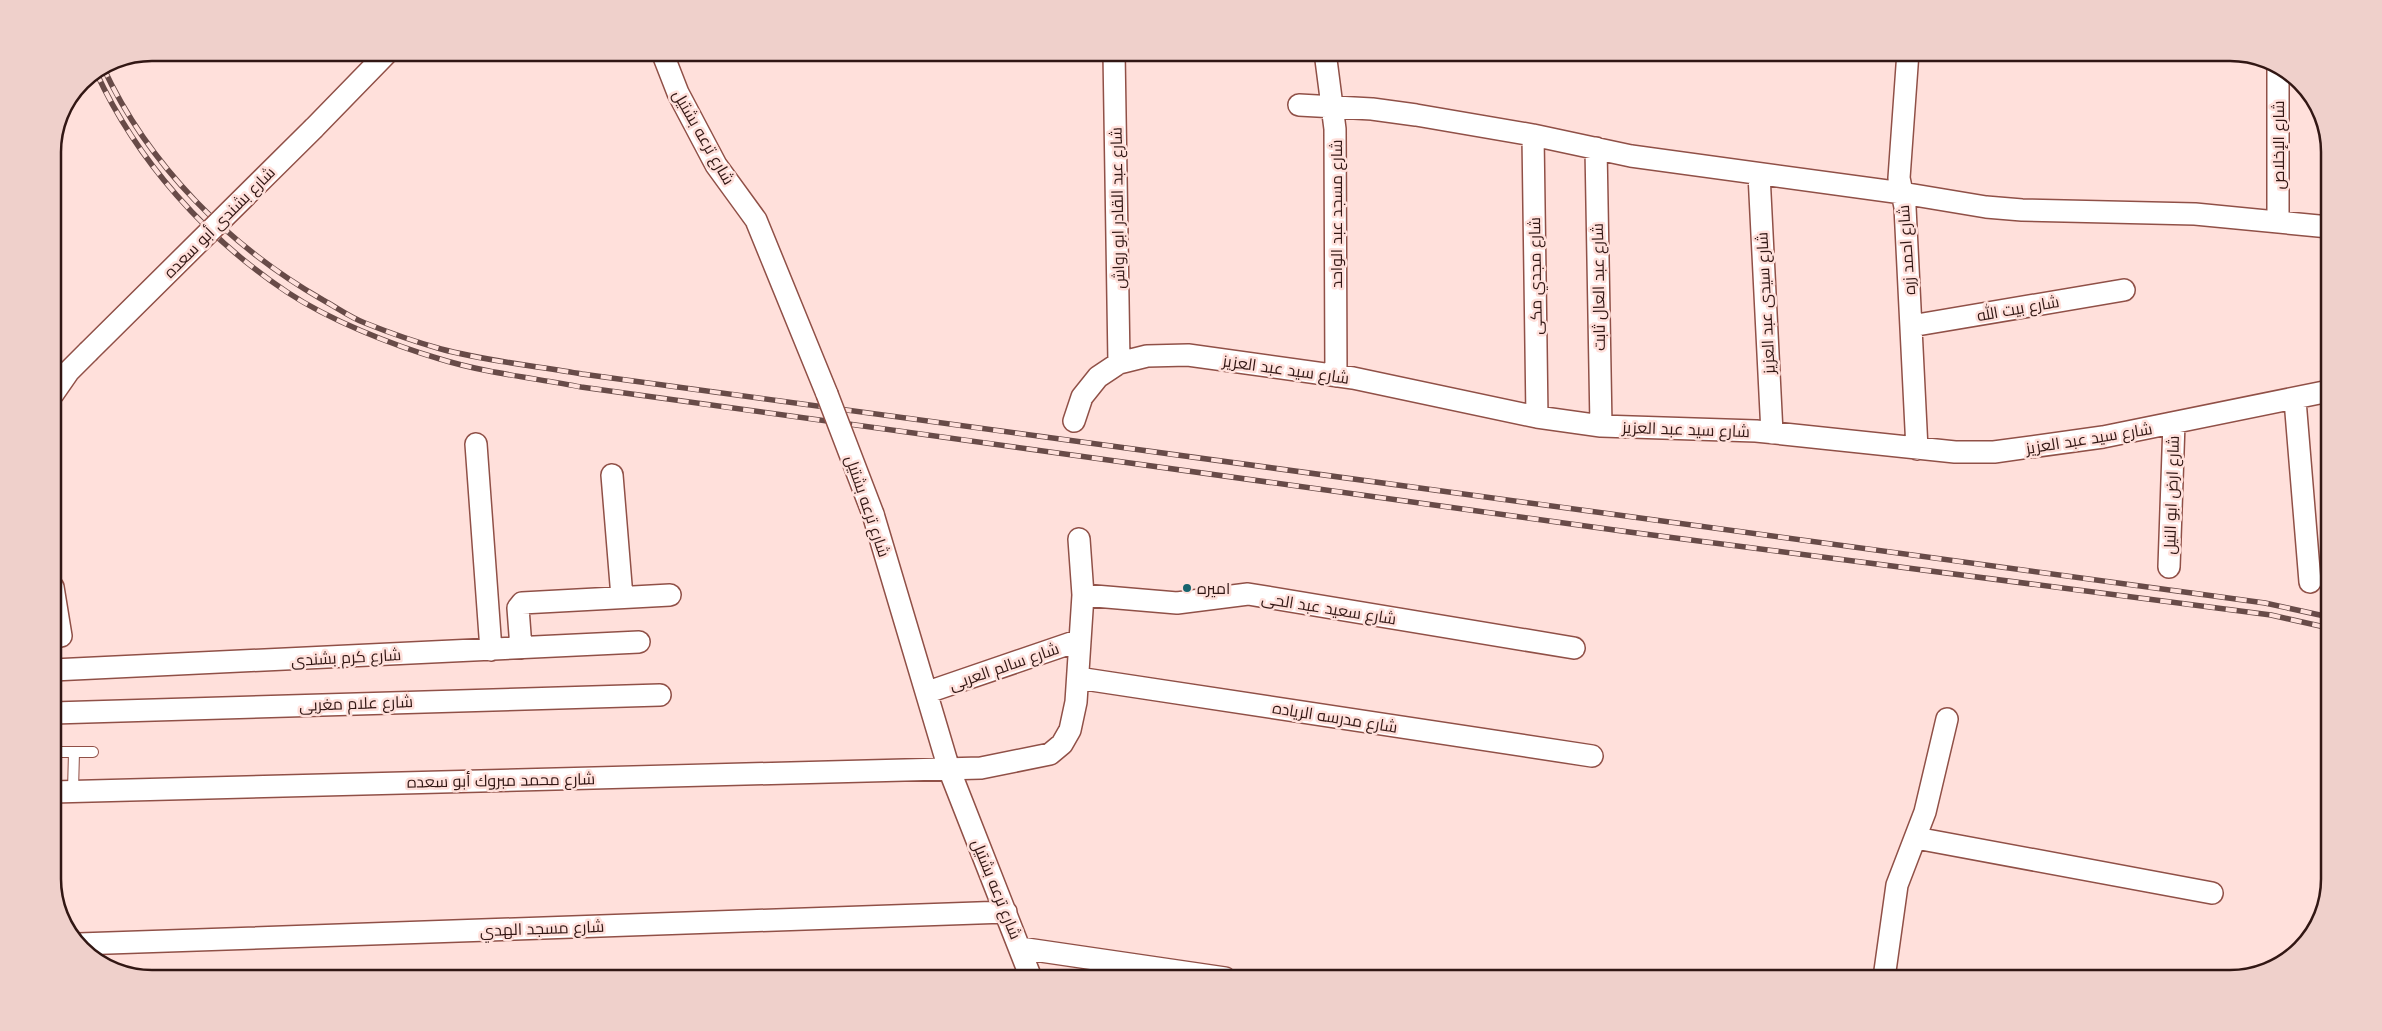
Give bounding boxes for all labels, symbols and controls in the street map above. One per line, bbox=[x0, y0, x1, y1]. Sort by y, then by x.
street label: شارع ترعه بشتيل bbox=[667, 86, 739, 189]
street label: شارع الإخلاص bbox=[2268, 101, 2290, 189]
street label: شارع عبد القادر ابو رواش bbox=[1106, 127, 1130, 289]
street label: شارع مسجد عبد الواحد bbox=[1326, 139, 1348, 289]
street label: شارع بشندى أبو سعده bbox=[159, 162, 280, 283]
street label: شارع احمد زره bbox=[1893, 204, 1921, 296]
street label: شارع مجدي مكى bbox=[1524, 217, 1550, 335]
street label: شارع عبد العال ثابت bbox=[1587, 223, 1611, 351]
street label: شارع سيدى عبد العزيز bbox=[1751, 231, 1781, 375]
street label: شارع بيت الله bbox=[1975, 291, 2061, 327]
street label: شارع سيد عبد العزيز bbox=[1220, 350, 1351, 390]
street label: شارع سيد عبد العزيز bbox=[1621, 417, 1750, 443]
street label: شارع سيد عبد العزيز bbox=[2023, 418, 2154, 460]
street label: شارع ارض ابو النيل bbox=[2159, 435, 2185, 555]
street label: شارع ترعه بشتيل bbox=[839, 452, 895, 560]
place label: اميره bbox=[1197, 578, 1230, 598]
marker: اميره bbox=[1181, 582, 1193, 594]
street label: شارع سعيد عبد الحى bbox=[1260, 587, 1398, 631]
street label: شارع سالم العربى bbox=[946, 638, 1062, 696]
street label: شارع كرم بشندى bbox=[290, 644, 402, 672]
street label: شارع علام مغربى bbox=[299, 691, 413, 717]
street label: شارع مدرسه الرياده bbox=[1271, 697, 1399, 739]
street label: شارع محمد مبروك أبو سعده bbox=[407, 768, 595, 794]
street label: شارع ترعه بشتيل bbox=[966, 836, 1026, 943]
street label: شارع مسجد الهدي bbox=[479, 916, 605, 944]

